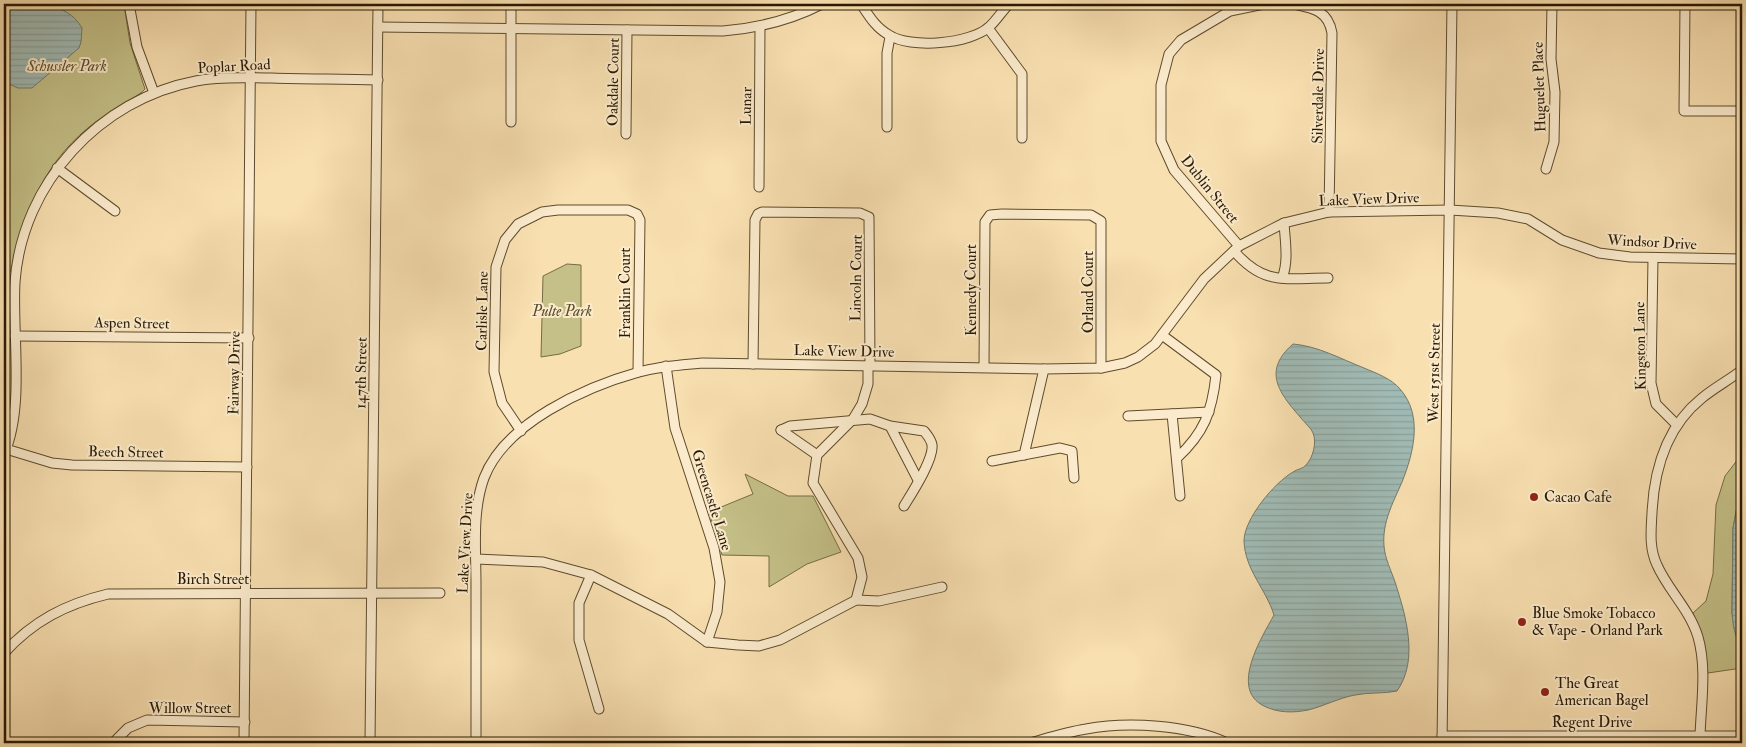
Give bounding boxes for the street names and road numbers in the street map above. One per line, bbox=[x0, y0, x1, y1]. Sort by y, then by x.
street label: Oakdale Court bbox=[603, 37, 624, 126]
street label: Huguelet Place bbox=[1528, 41, 1551, 133]
street label: Silverdale Drive bbox=[1308, 48, 1329, 144]
street label: Poplar Road bbox=[197, 55, 272, 79]
street label: Lunar bbox=[737, 86, 756, 125]
street label: Dublin Street bbox=[1176, 151, 1243, 227]
street label: Lake View Drive bbox=[1318, 188, 1420, 211]
street label: Windsor Drive bbox=[1606, 231, 1697, 254]
street label: Lincoln Court bbox=[846, 234, 867, 322]
street label: Kennedy Court bbox=[962, 244, 981, 336]
street label: Franklin Court bbox=[616, 247, 635, 338]
street label: Orland Court bbox=[1079, 251, 1098, 333]
street label: Carlisle Lane bbox=[472, 271, 493, 351]
street label: Kingston Lane bbox=[1630, 301, 1651, 391]
street label: Aspen Street bbox=[93, 313, 170, 335]
street label: West 151st Street bbox=[1424, 323, 1445, 424]
street label: Fairway Drive bbox=[224, 331, 245, 415]
street label: 147th Street bbox=[351, 337, 372, 409]
street label: Lake View Drive bbox=[793, 341, 895, 362]
street label: Beech Street bbox=[88, 442, 164, 463]
street label: Greencastle Lane bbox=[687, 447, 736, 553]
street label: Lake View Drive bbox=[453, 492, 478, 594]
street label: Birch Street bbox=[177, 570, 249, 589]
street label: Willow Street bbox=[148, 699, 231, 718]
street label: Regent Drive bbox=[1552, 713, 1632, 732]

